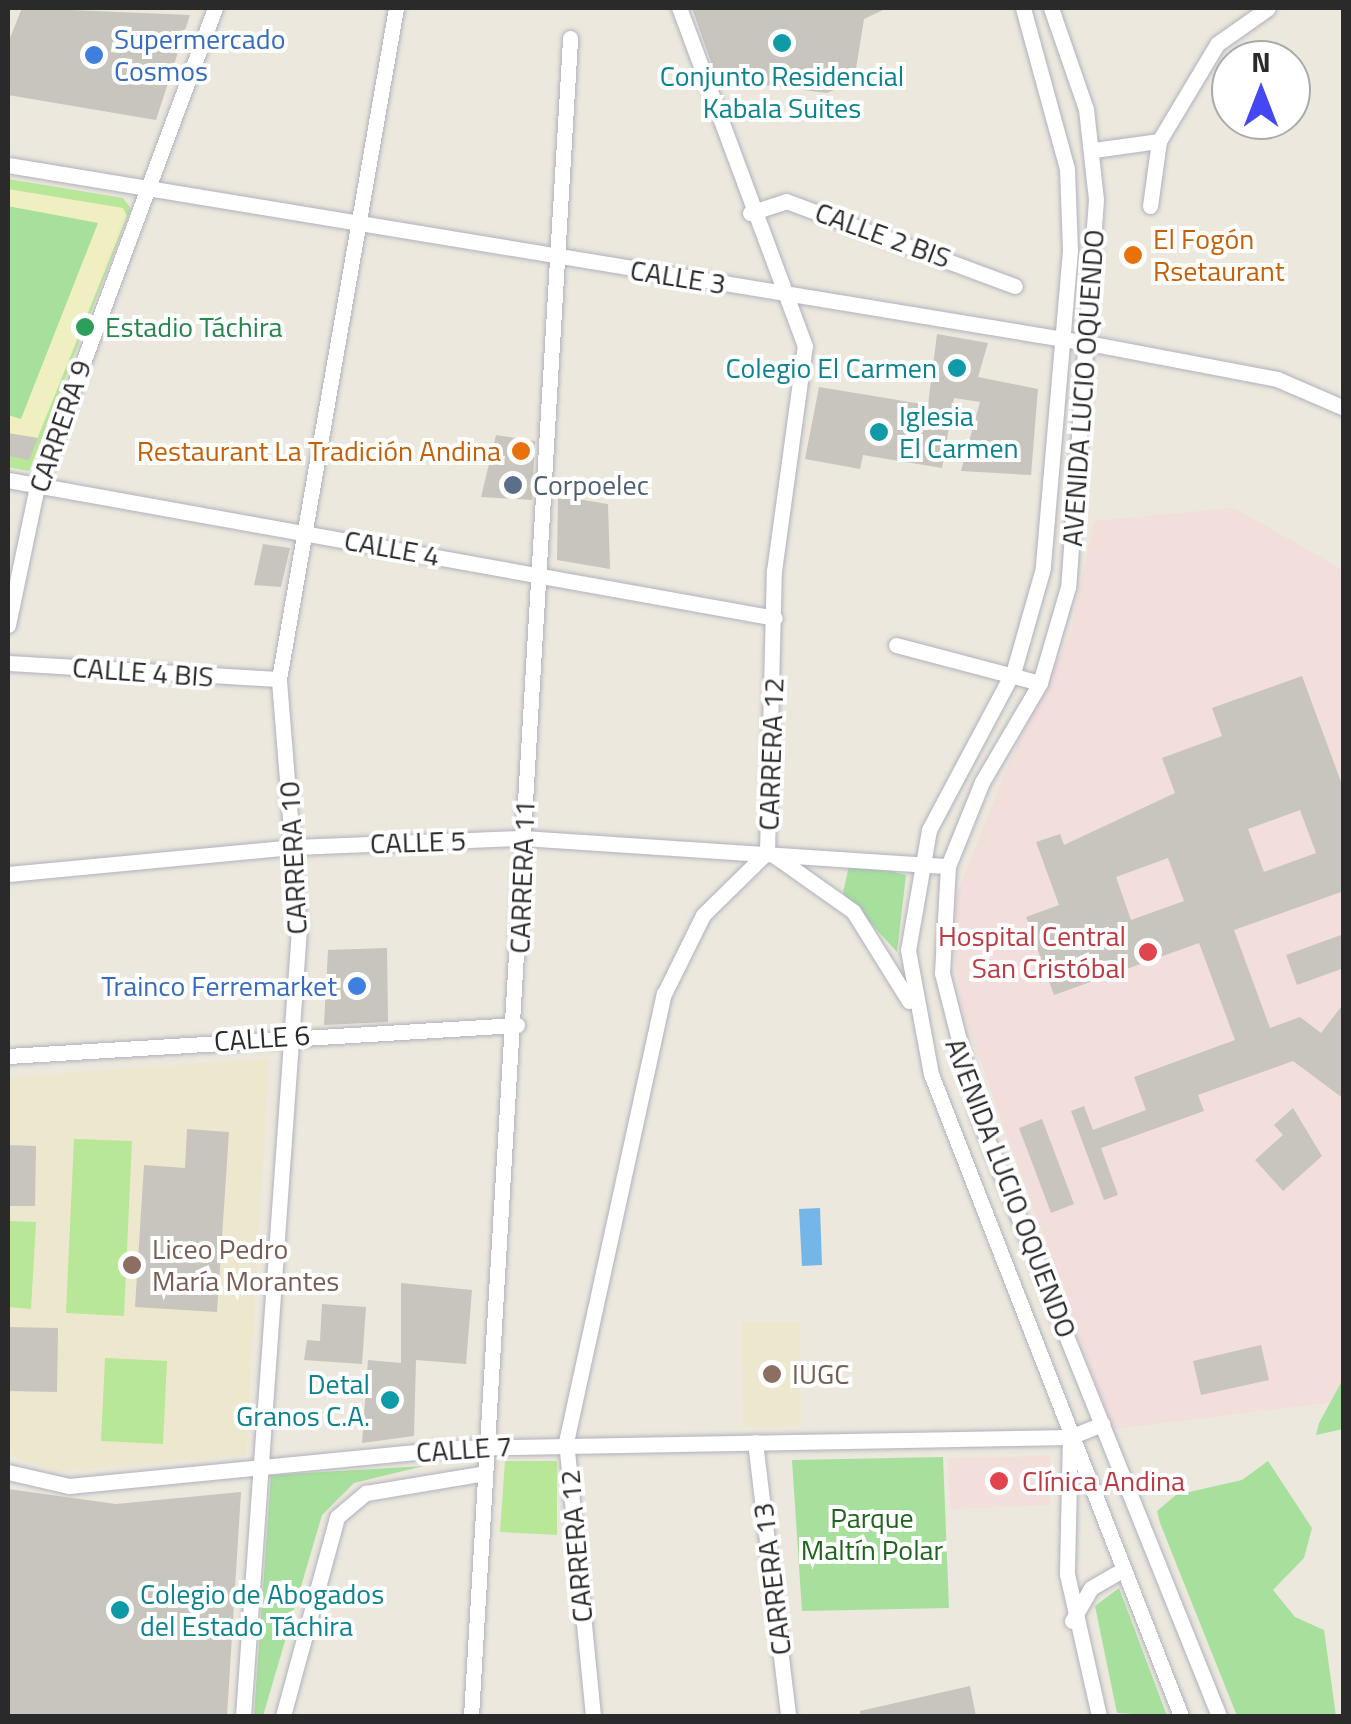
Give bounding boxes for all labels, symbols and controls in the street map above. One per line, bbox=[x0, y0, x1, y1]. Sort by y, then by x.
place label: Supermercado Cosmos bbox=[114, 22, 285, 88]
marker: Conjunto Residencial Kabala Suites bbox=[771, 32, 793, 54]
north arrow bbox=[1211, 40, 1311, 140]
text: N bbox=[1251, 40, 1271, 83]
marker: Supermercado Cosmos bbox=[83, 44, 105, 66]
place label: Conjunto Residencial Kabala Suites bbox=[660, 59, 904, 125]
street label: CALLE 2 BIS bbox=[811, 195, 955, 275]
place label: El Fogón Rsetaurant bbox=[1153, 222, 1285, 288]
street label: AVENIDA LUCIO OQUENDO bbox=[1055, 228, 1111, 548]
marker: El Fogón Rsetaurant bbox=[1122, 244, 1144, 266]
street label: CALLE 3 bbox=[628, 253, 728, 301]
place label: Estadio Táchira bbox=[105, 310, 283, 344]
marker: Estadio Táchira bbox=[74, 316, 96, 338]
place label: Colegio El Carmen bbox=[726, 351, 937, 385]
street label: CARRERA 9 bbox=[22, 356, 98, 496]
marker: Colegio El Carmen bbox=[946, 357, 968, 379]
place label: Iglesia El Carmen bbox=[899, 399, 1019, 465]
marker: Iglesia El Carmen bbox=[868, 421, 890, 443]
place label: Restaurant La Tradición Andina bbox=[137, 434, 501, 468]
marker: Restaurant La Tradición Andina bbox=[510, 440, 532, 462]
place label: Corpoelec bbox=[533, 468, 649, 502]
marker: Corpoelec bbox=[502, 474, 524, 496]
street label: CALLE 4 bbox=[342, 523, 442, 573]
street label: CALLE 4 BIS bbox=[71, 650, 215, 694]
street label: CARRERA 12 bbox=[752, 677, 790, 831]
street label: CARRERA 10 bbox=[272, 781, 314, 935]
street label: CARRERA 11 bbox=[503, 800, 541, 954]
street label: CALLE 5 bbox=[369, 824, 467, 860]
place label: Hospital Central San Cristóbal bbox=[938, 919, 1126, 985]
marker: Hospital Central San Cristóbal bbox=[1135, 939, 1161, 965]
place label: Trainco Ferremarket bbox=[101, 969, 337, 1003]
marker: Trainco Ferremarket bbox=[346, 975, 368, 997]
street label: CALLE 6 bbox=[213, 1018, 311, 1058]
street label: AVENIDA LUCIO OQUENDO bbox=[938, 1034, 1084, 1342]
place label: Liceo Pedro María Morantes bbox=[152, 1232, 339, 1298]
marker: Liceo Pedro María Morantes bbox=[121, 1254, 143, 1276]
place label: IUGC bbox=[792, 1357, 849, 1391]
marker: IUGC bbox=[761, 1363, 783, 1385]
place label: Detal Granos C.A. bbox=[236, 1367, 370, 1433]
marker: Detal Granos C.A. bbox=[379, 1389, 401, 1411]
street label: CALLE 7 bbox=[415, 1429, 513, 1469]
place label: Clínica Andina bbox=[1022, 1464, 1185, 1498]
street label: CARRERA 12 bbox=[553, 1468, 599, 1624]
marker: Clínica Andina bbox=[986, 1468, 1012, 1494]
street label: CARRERA 13 bbox=[746, 1501, 798, 1657]
park label: Parque Maltín Polar bbox=[801, 1501, 943, 1567]
place label: Colegio de Abogados del Estado Táchira bbox=[140, 1577, 384, 1643]
marker: Colegio de Abogados del Estado Táchira bbox=[109, 1599, 131, 1621]

